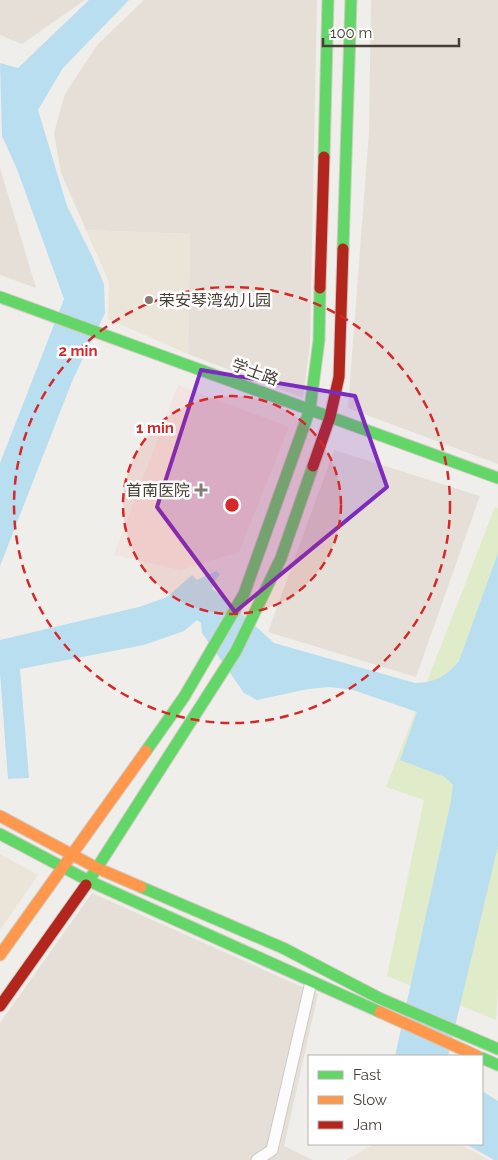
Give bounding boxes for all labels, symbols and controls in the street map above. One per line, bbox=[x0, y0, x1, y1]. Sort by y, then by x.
scale bar bbox=[323, 15, 459, 47]
text: 100 m bbox=[330, 24, 372, 42]
place label: 荣安琴湾幼儿园 bbox=[159, 291, 271, 310]
marker: 荣安琴湾幼儿园 bbox=[143, 294, 155, 306]
text: 2 min bbox=[59, 342, 97, 360]
street label: 学士路 bbox=[229, 355, 281, 389]
text: 1 min bbox=[136, 419, 174, 437]
place label: 首南医院 bbox=[126, 481, 190, 500]
marker: 首南医院 bbox=[194, 483, 208, 497]
centre of rings bbox=[223, 496, 241, 514]
legend bbox=[308, 1055, 483, 1145]
text: Fast bbox=[353, 1066, 381, 1084]
text: Slow bbox=[353, 1091, 387, 1109]
text: Jam bbox=[353, 1116, 382, 1134]

